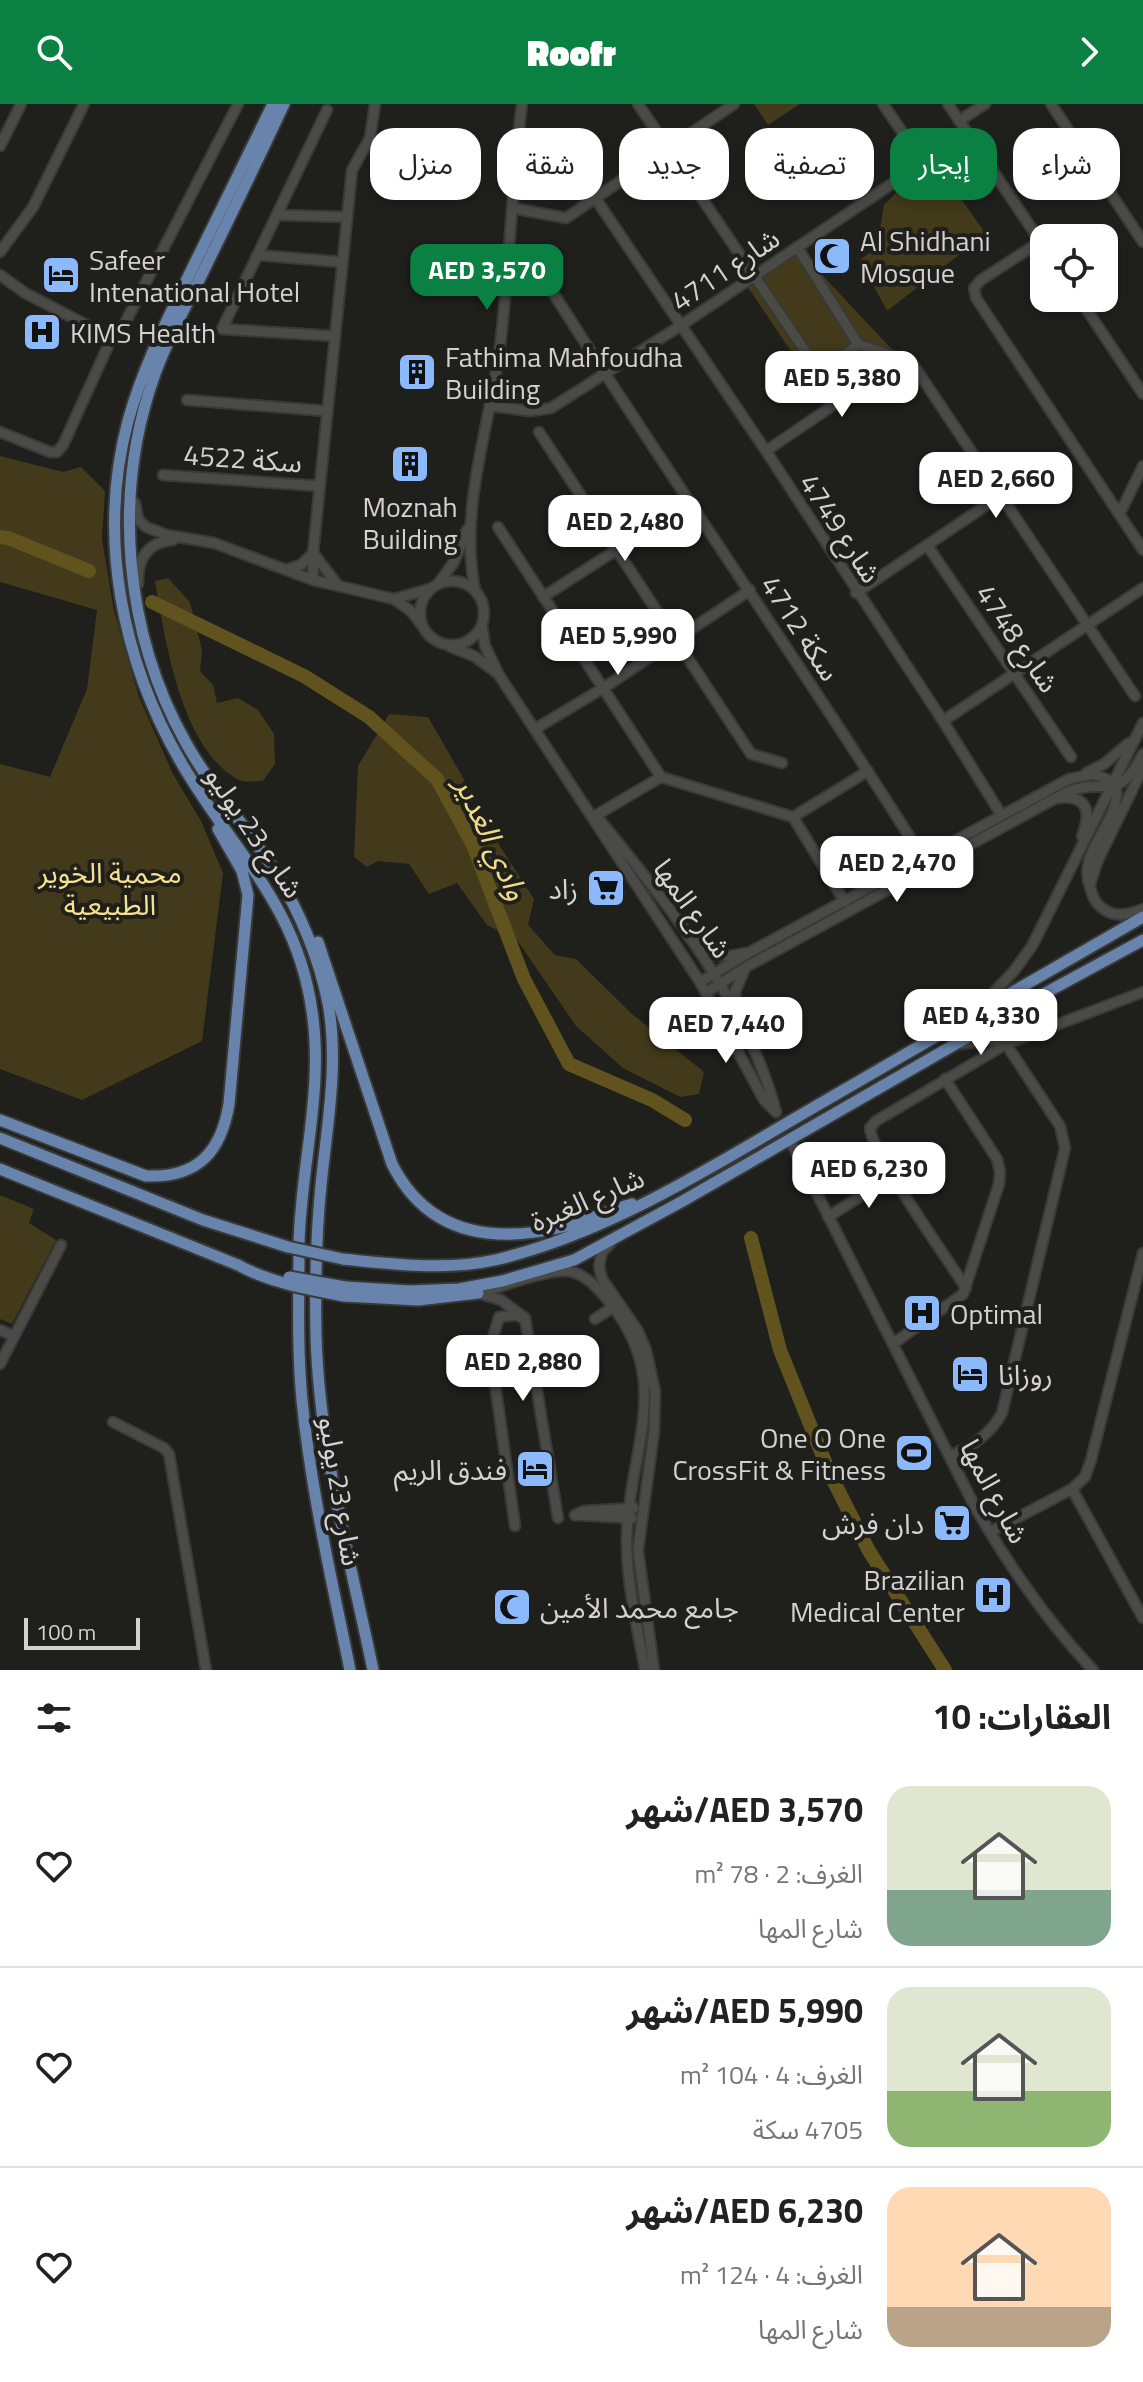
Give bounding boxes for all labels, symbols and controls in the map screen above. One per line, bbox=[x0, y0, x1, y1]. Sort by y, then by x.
text: Roofr bbox=[527, 25, 616, 80]
icon: search bbox=[32, 30, 76, 74]
icon: forward bbox=[1067, 30, 1111, 74]
chip: منزل bbox=[370, 128, 481, 200]
chip: شقة bbox=[497, 128, 603, 200]
chip: جديد bbox=[619, 128, 729, 200]
chip: تصفية bbox=[745, 128, 874, 200]
chip: إيجار bbox=[890, 128, 997, 200]
chip: شراء bbox=[1013, 128, 1120, 200]
street label: 4711 شارع bbox=[662, 217, 788, 321]
place label: Al Shidhani Mosque bbox=[860, 219, 991, 294]
map controls bbox=[1030, 224, 1118, 312]
button: locate bbox=[1030, 224, 1118, 312]
mosque icon: Al Shidhani Mosque bbox=[811, 235, 853, 277]
place label: Safeer Intenational Hotel bbox=[89, 238, 300, 313]
pin: AED 3,570 bbox=[395, 244, 579, 312]
text: AED 3,570 bbox=[428, 250, 546, 289]
hotel icon: Safeer Intenational Hotel bbox=[40, 254, 82, 296]
hospital icon: KIMS Health bbox=[21, 311, 63, 353]
place label: KIMS Health bbox=[70, 311, 216, 354]
place label: Fathima Mahfoudha Building bbox=[445, 335, 683, 410]
building icon: Fathima Mahfoudha Building bbox=[396, 351, 438, 393]
pin: AED 5,380 bbox=[750, 351, 934, 419]
text: AED 5,380 bbox=[783, 357, 901, 396]
street label: سكة 4522 bbox=[182, 432, 304, 484]
building icon: Moznah Building bbox=[389, 443, 431, 485]
pin: AED 2,660 bbox=[904, 452, 1088, 520]
text: AED 2,660 bbox=[937, 458, 1055, 497]
street label: 4749 شارع bbox=[789, 465, 893, 591]
place label: Moznah Building bbox=[362, 485, 458, 560]
pin: AED 2,480 bbox=[533, 495, 717, 563]
text: AED 2,480 bbox=[566, 501, 684, 540]
street label: سكة 4712 bbox=[751, 567, 851, 689]
street label: 4748 شارع bbox=[966, 575, 1070, 701]
pin: AED 5,990 bbox=[526, 609, 710, 677]
text: AED 5,990 bbox=[559, 615, 677, 654]
street label: شارع 23 يوليو bbox=[195, 757, 315, 907]
water label: وادي الغدير bbox=[442, 767, 541, 908]
pin: AED 2,470 bbox=[805, 836, 989, 904]
text: AED 2,470 bbox=[838, 842, 956, 881]
street label: شارع المها bbox=[643, 849, 743, 967]
park label: محمية الخوير الطبيعية bbox=[37, 851, 182, 926]
place label: زاد bbox=[548, 867, 578, 910]
supermarket icon: زاد bbox=[585, 867, 627, 909]
pin: AED 4,330 bbox=[889, 989, 1073, 1057]
text: AED 4,330 bbox=[922, 995, 1040, 1034]
pin: AED 7,440 bbox=[634, 997, 818, 1065]
text: AED 7,440 bbox=[667, 1003, 785, 1042]
pin: AED 6,230 bbox=[777, 1142, 961, 1210]
text: AED 6,230 bbox=[810, 1148, 928, 1187]
street label: شارع الغبرة bbox=[523, 1156, 651, 1242]
hospital icon: Optimal bbox=[901, 1292, 943, 1334]
place label: Optimal bbox=[950, 1292, 1043, 1335]
pin: AED 2,880 bbox=[431, 1335, 615, 1403]
text: AED 2,880 bbox=[464, 1341, 582, 1380]
hotel icon: روزانا bbox=[949, 1353, 991, 1395]
place label: روزانا bbox=[998, 1353, 1053, 1396]
street label: شارع 23 يوليو bbox=[308, 1413, 374, 1569]
place label: One O One CrossFit & Fitness bbox=[672, 1416, 886, 1491]
street label: شارع المها bbox=[949, 1431, 1041, 1551]
sports icon: One O One CrossFit & Fitness bbox=[893, 1432, 935, 1474]
place label: فندق الريم bbox=[394, 1448, 507, 1492]
hotel icon: فندق الريم bbox=[514, 1448, 556, 1490]
place label: دان فرش bbox=[822, 1502, 924, 1545]
supermarket icon: دان فرش bbox=[931, 1502, 973, 1544]
place label: Brazilian Medical Center bbox=[790, 1558, 965, 1633]
hospital icon: Brazilian Medical Center bbox=[972, 1574, 1014, 1616]
mosque icon: جامع محمد الأمين bbox=[491, 1586, 533, 1628]
place label: جامع محمد الأمين bbox=[540, 1586, 739, 1629]
scale bar bbox=[24, 1614, 140, 1650]
text: 100 m bbox=[36, 1615, 96, 1649]
text: العقارات: 10 bbox=[933, 1690, 1111, 1742]
icon: filters bbox=[32, 1696, 76, 1740]
text: AED 3,570/شهر bbox=[627, 1783, 863, 1835]
icon: home bbox=[951, 1818, 1047, 1914]
icon: heart bbox=[32, 1844, 76, 1888]
text: الغرف: 2 · 78 m² bbox=[695, 1854, 863, 1893]
text: شارع المها bbox=[758, 1909, 863, 1948]
text: AED 5,990/شهر bbox=[627, 1984, 863, 2036]
icon: home bbox=[951, 2019, 1047, 2115]
icon: heart bbox=[32, 2045, 76, 2089]
text: الغرف: 4 · 104 m² bbox=[680, 2055, 863, 2094]
text: 4705 سكة bbox=[753, 2110, 863, 2149]
text: AED 6,230/شهر bbox=[627, 2184, 863, 2236]
icon: home bbox=[951, 2219, 1047, 2315]
icon: heart bbox=[32, 2245, 76, 2289]
text: الغرف: 4 · 124 m² bbox=[680, 2255, 863, 2294]
text: شارع المها bbox=[758, 2310, 863, 2349]

